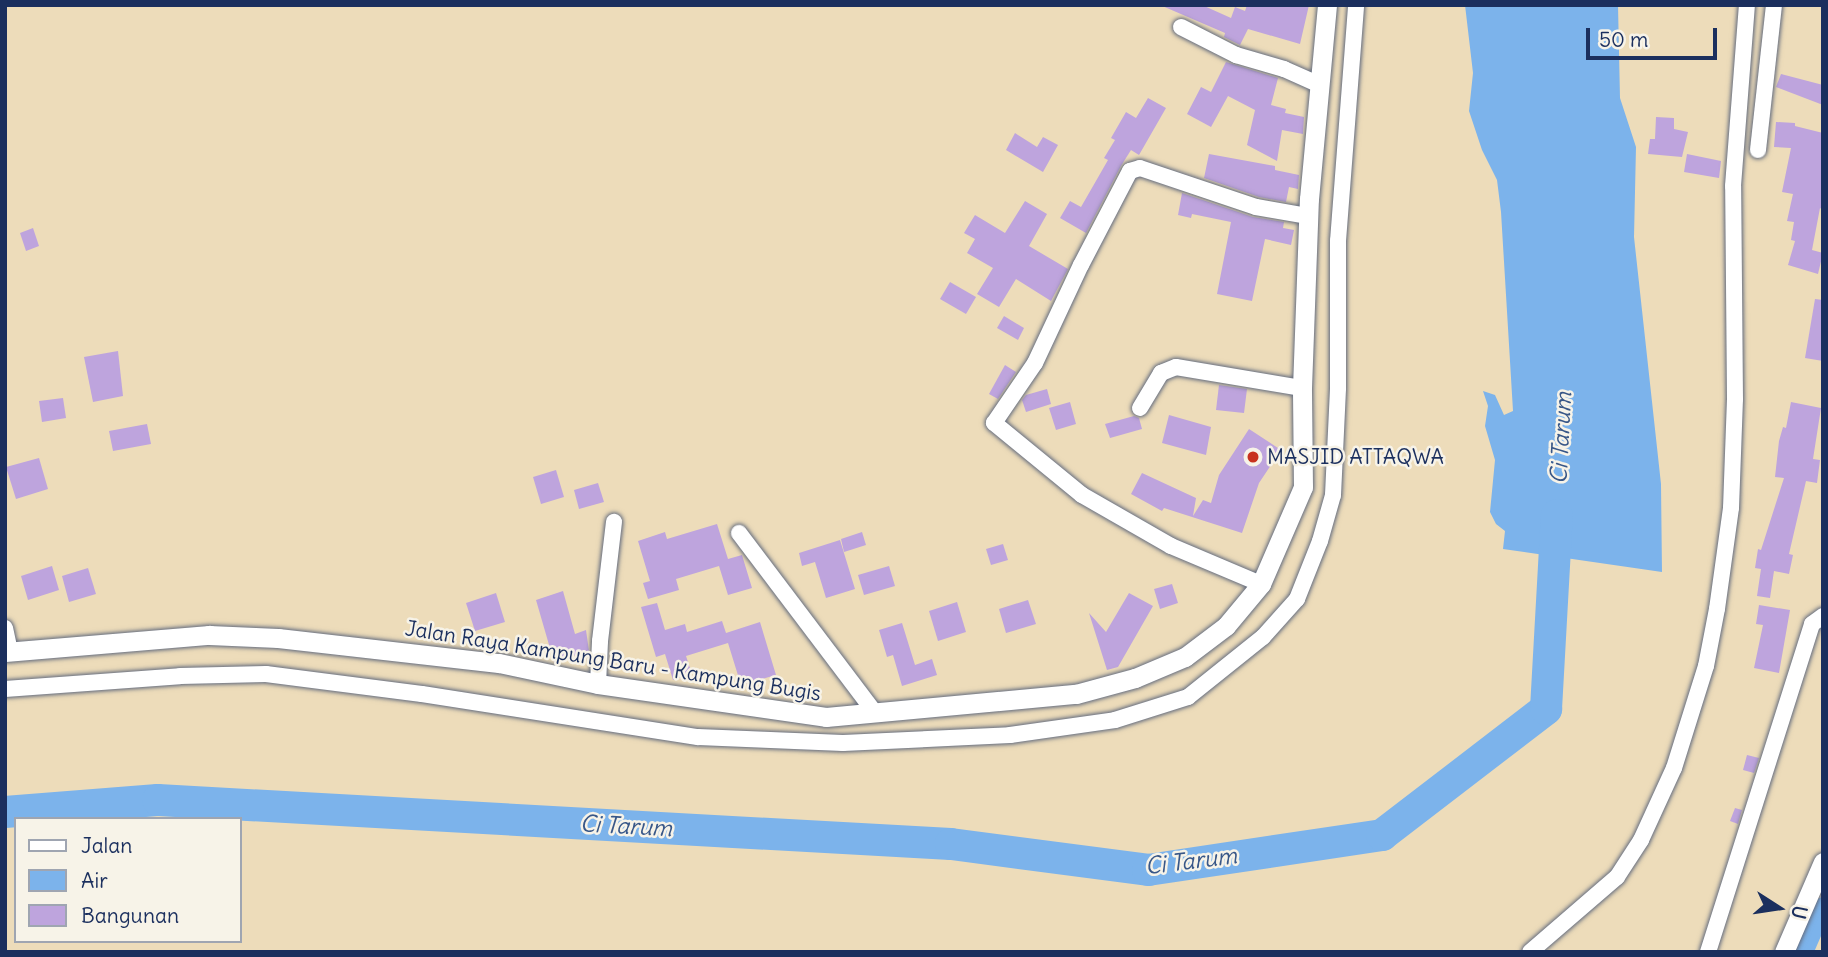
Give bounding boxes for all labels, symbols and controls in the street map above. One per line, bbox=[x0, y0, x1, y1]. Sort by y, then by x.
scale bar bbox=[1590, 14, 1721, 58]
text: 50 m bbox=[1599, 26, 1648, 53]
water label: Ci Tarum bbox=[1545, 391, 1577, 485]
place label: MASJID ATTAQWA bbox=[1267, 444, 1444, 470]
marker: MASJID ATTAQWA bbox=[1245, 449, 1261, 465]
street label: Jalan Raya Kampung Baru - Kampung Bugis bbox=[403, 616, 823, 706]
water label: Ci Tarum bbox=[579, 810, 673, 842]
legend bbox=[14, 817, 242, 943]
text: Jalan bbox=[81, 832, 132, 859]
water label: Ci Tarum bbox=[1143, 842, 1239, 880]
text: Air bbox=[81, 867, 108, 894]
north arrow bbox=[1744, 873, 1814, 943]
text: Bangunan bbox=[81, 902, 179, 929]
text: U bbox=[1786, 904, 1813, 921]

